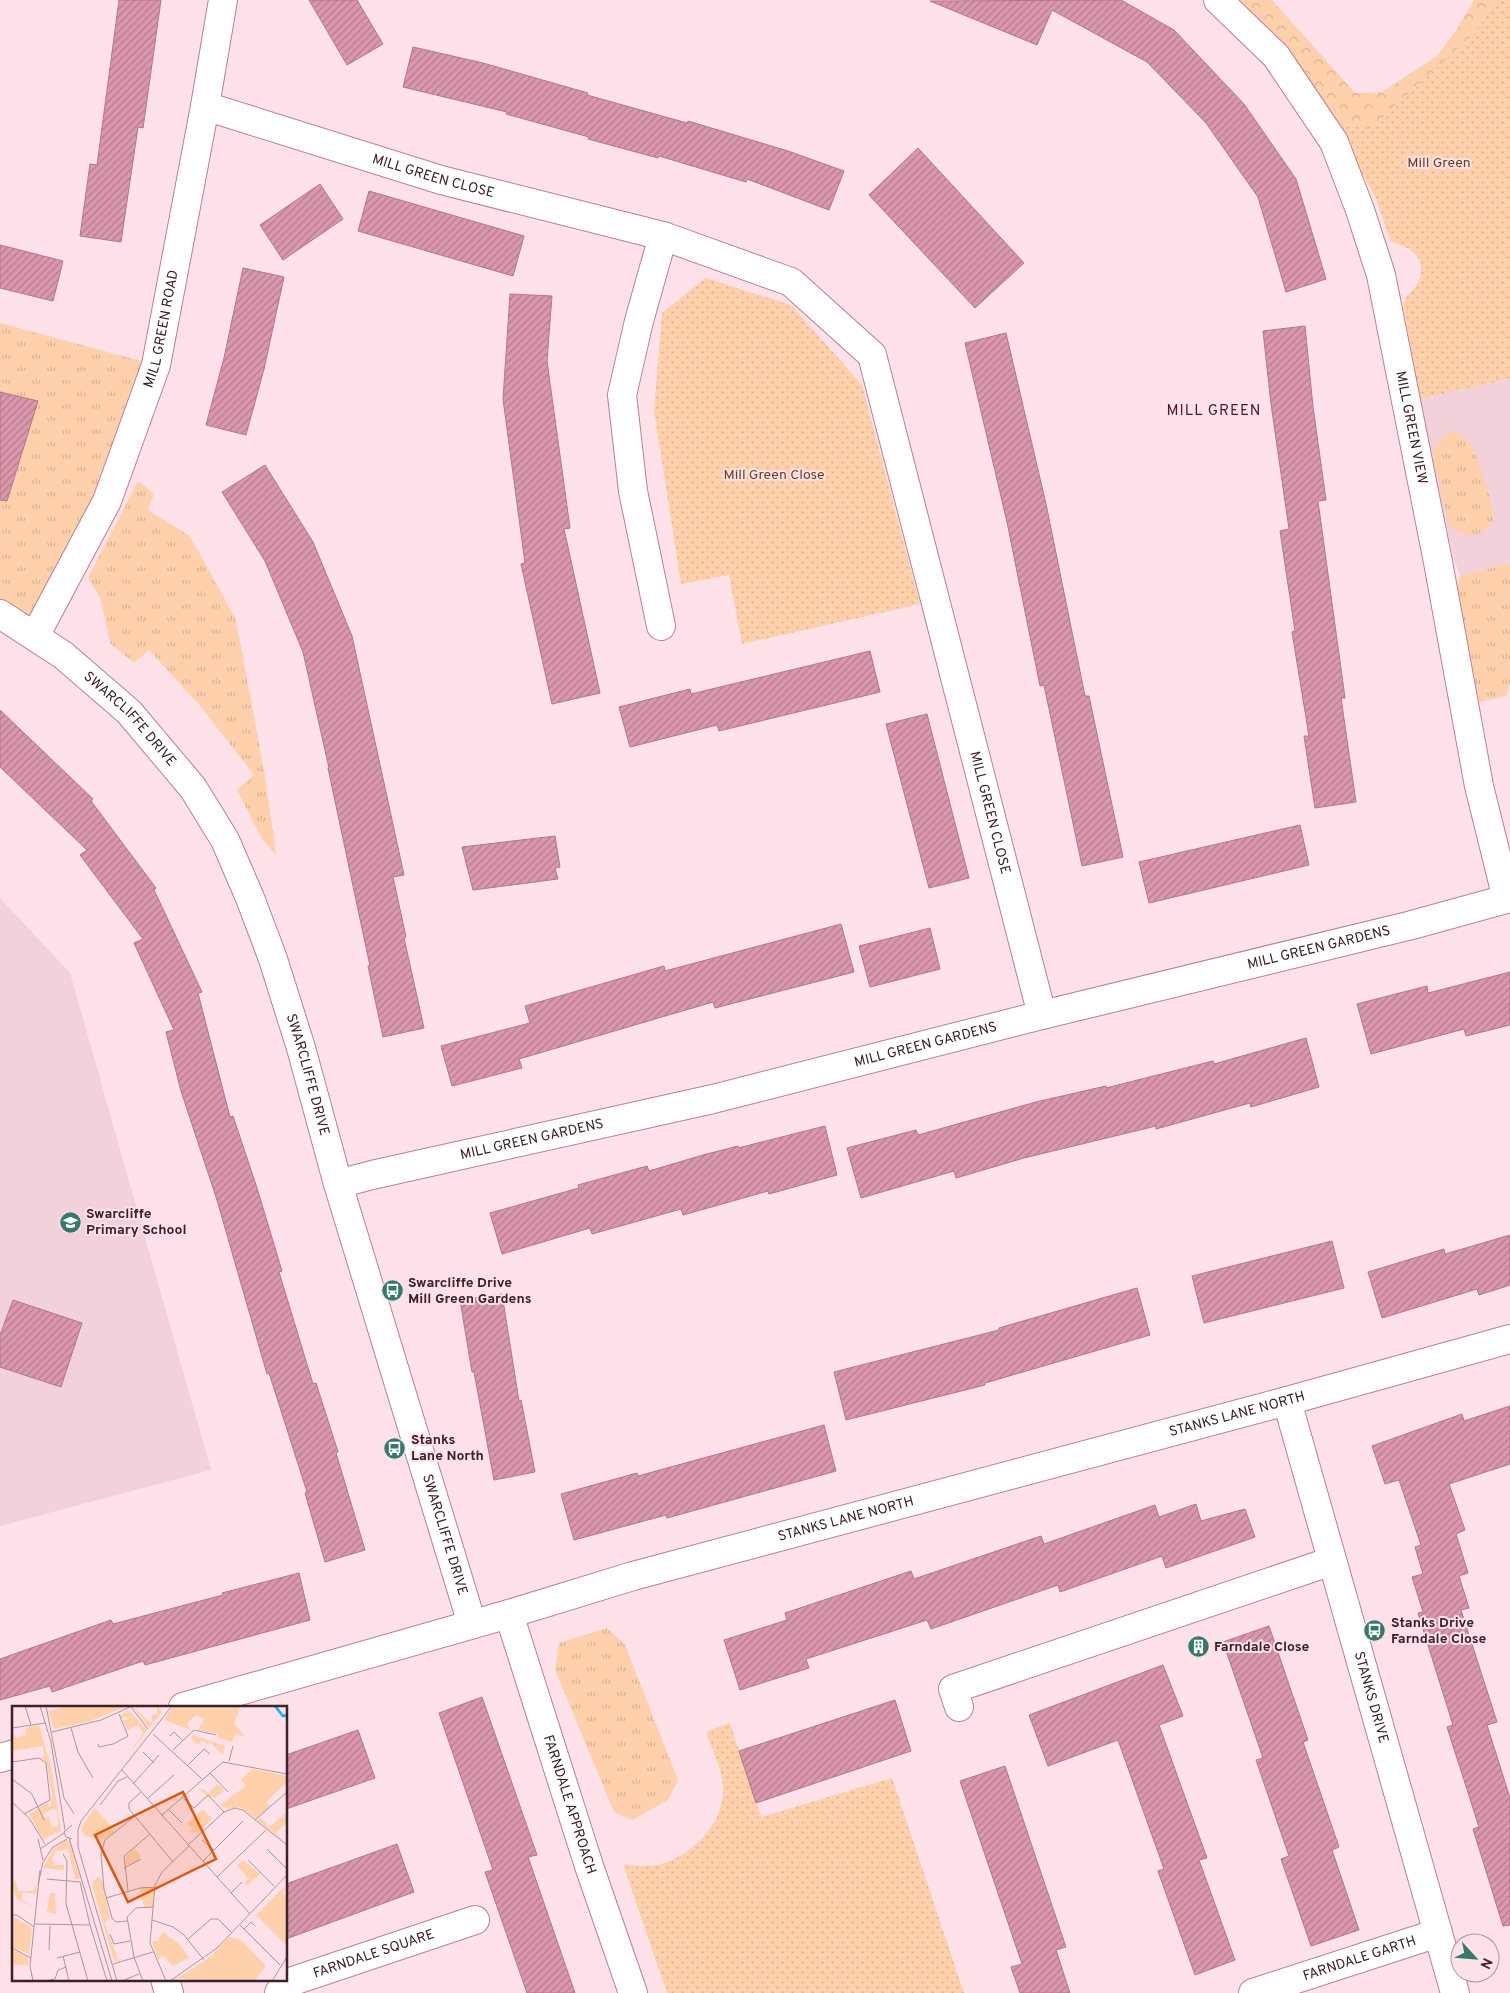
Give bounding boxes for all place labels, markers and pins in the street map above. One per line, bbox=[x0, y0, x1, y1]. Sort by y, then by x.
place label: Swarcliffe Primary School bbox=[86, 1206, 187, 1239]
school or university icon: Swarcliffe Primary School bbox=[58, 1210, 82, 1234]
place label: Swarcliffe Drive Mill Green Gardens bbox=[408, 1275, 532, 1308]
bus stop icon: Swarcliffe Drive Mill Green Gardens bbox=[380, 1279, 404, 1303]
place label: Stanks Lane North bbox=[411, 1432, 484, 1465]
bus stop icon: Stanks Lane North bbox=[383, 1436, 407, 1460]
place label: Stanks Drive Farndale Close bbox=[1391, 1615, 1487, 1648]
bus stop icon: Stanks Drive Farndale Close bbox=[1363, 1619, 1387, 1643]
building icon: Farndale Close bbox=[1186, 1635, 1210, 1659]
place label: Farndale Close bbox=[1214, 1639, 1310, 1656]

